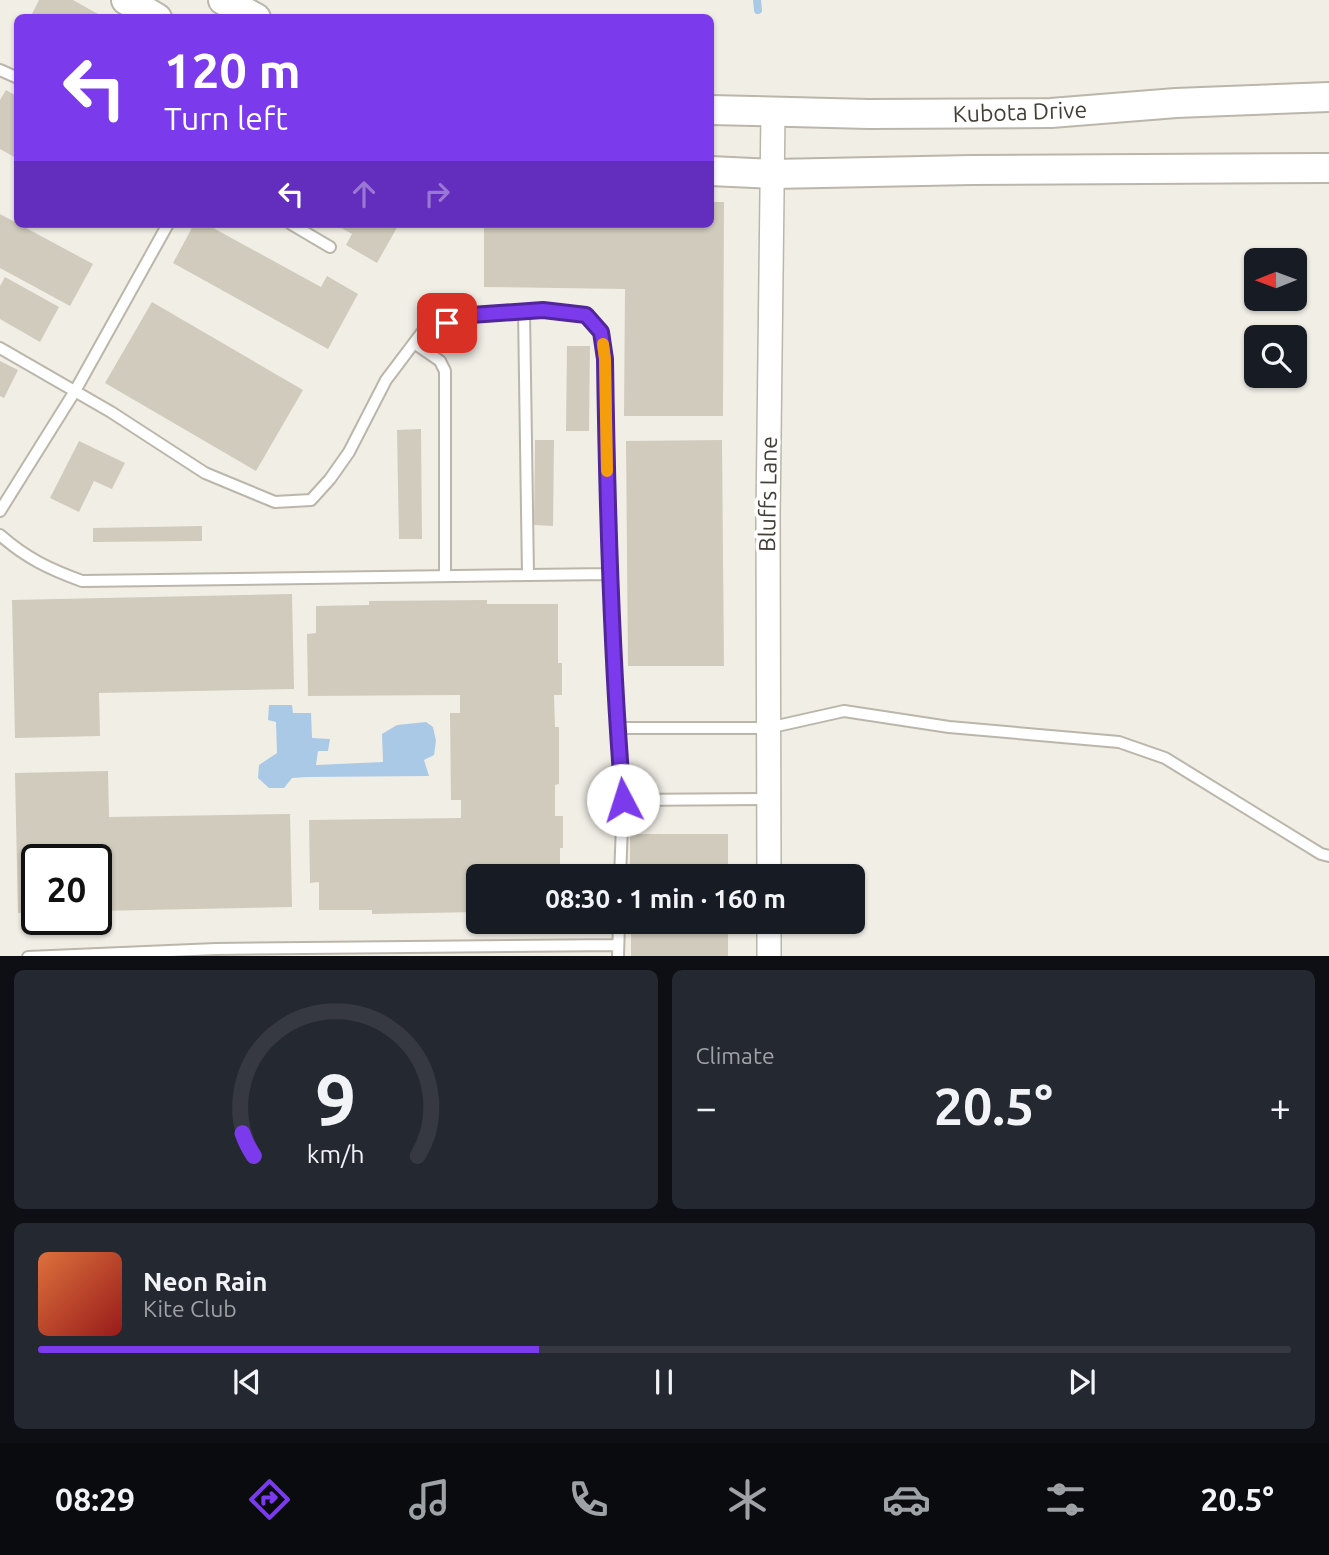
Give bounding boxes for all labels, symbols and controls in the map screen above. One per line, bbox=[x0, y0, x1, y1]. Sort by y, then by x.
icon: left bbox=[49, 42, 140, 133]
text: 120 m bbox=[164, 42, 301, 97]
street label: Kubota Drive bbox=[952, 97, 1088, 126]
text: Turn left bbox=[164, 100, 288, 136]
icon: left bbox=[272, 175, 310, 213]
icon: ahead bbox=[345, 175, 383, 213]
icon: right bbox=[418, 175, 456, 213]
north arrow bbox=[1244, 248, 1307, 312]
map controls bbox=[1244, 248, 1307, 388]
pin bbox=[417, 293, 477, 353]
icon: arrive bbox=[428, 304, 466, 342]
button: search bbox=[1244, 325, 1307, 388]
street label: Bluffs Lane bbox=[754, 436, 781, 552]
position arrow bbox=[586, 763, 660, 837]
speed limit sign: 20 bbox=[21, 844, 112, 935]
text: 08:30 · 1 min · 160 m bbox=[545, 884, 786, 913]
text: Climate bbox=[696, 1043, 775, 1068]
text: 9 bbox=[315, 1058, 356, 1140]
text: 20.5° bbox=[934, 1077, 1053, 1135]
text: − bbox=[696, 1086, 717, 1128]
text: + bbox=[1270, 1086, 1291, 1128]
text: km/h bbox=[307, 1139, 365, 1167]
text: Neon Rain bbox=[143, 1267, 268, 1296]
text: Kite Club bbox=[143, 1296, 237, 1321]
icon: previous bbox=[228, 1363, 266, 1401]
icon: pause bbox=[645, 1363, 683, 1401]
icon: next bbox=[1063, 1363, 1101, 1401]
icon: directions bbox=[245, 1475, 294, 1524]
icon: music bbox=[405, 1475, 454, 1524]
icon: phone bbox=[564, 1475, 613, 1524]
icon: climate bbox=[723, 1475, 772, 1524]
icon: car bbox=[882, 1475, 931, 1524]
icon: filters bbox=[1041, 1475, 1090, 1524]
text: 08:29 bbox=[55, 1481, 135, 1517]
text: 20.5° bbox=[1200, 1481, 1274, 1517]

